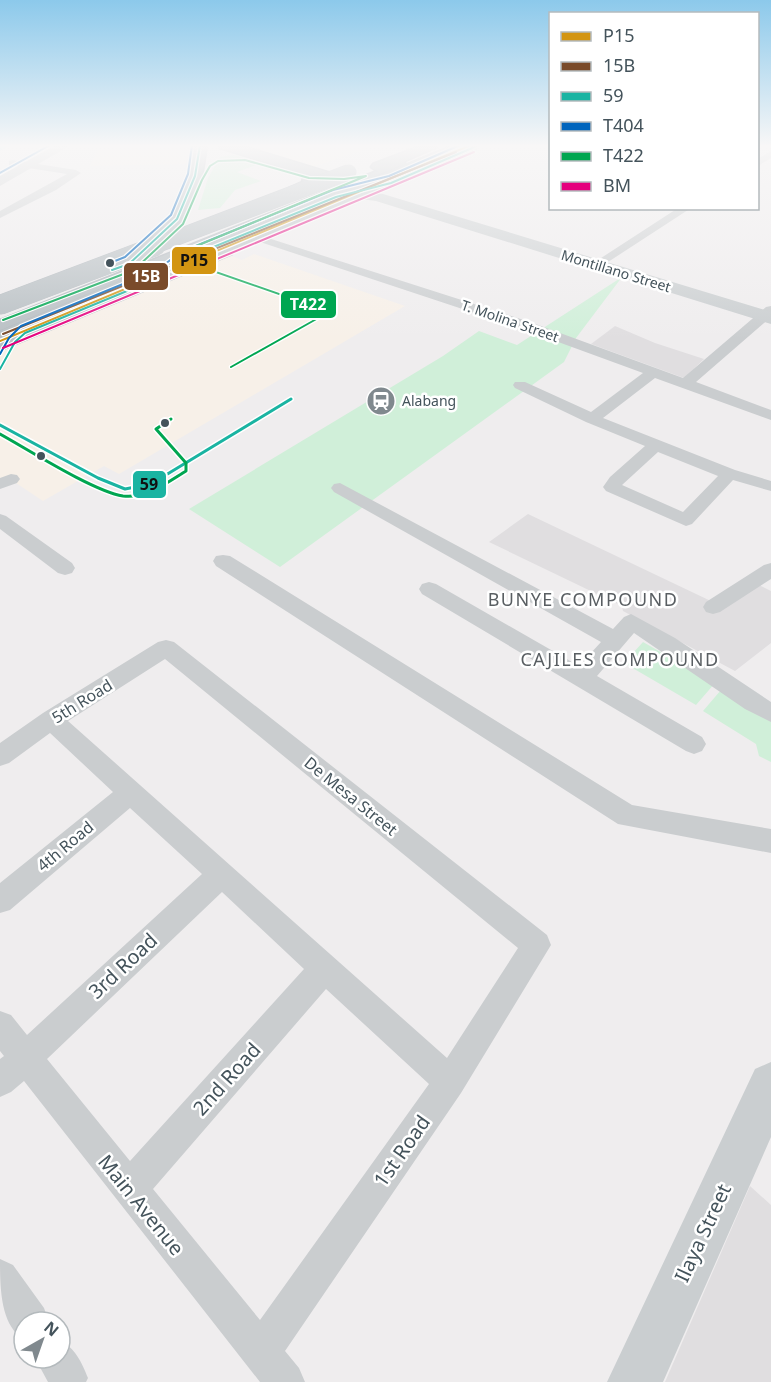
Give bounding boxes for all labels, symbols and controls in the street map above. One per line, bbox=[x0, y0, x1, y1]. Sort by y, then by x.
legend bbox=[549, 12, 759, 210]
text: P15 bbox=[603, 23, 634, 47]
text: 15B bbox=[603, 53, 635, 77]
text: 59 bbox=[603, 83, 624, 107]
text: T404 bbox=[603, 113, 644, 137]
text: T422 bbox=[603, 143, 644, 167]
text: BM bbox=[603, 173, 631, 197]
street label: Montillano Street bbox=[559, 245, 673, 296]
line badge: P15 bbox=[171, 246, 217, 275]
text: P15 bbox=[180, 249, 208, 271]
unlabelled marker bbox=[104, 257, 116, 269]
line badge: 15B bbox=[123, 262, 169, 291]
text: 15B bbox=[132, 265, 160, 287]
line badge: T422 bbox=[280, 290, 337, 319]
text: T422 bbox=[290, 293, 326, 315]
street label: T. Molina Street bbox=[459, 295, 561, 346]
station icon: Alabang bbox=[365, 385, 397, 417]
place label: Alabang bbox=[402, 391, 456, 410]
unlabelled marker bbox=[159, 417, 171, 429]
unlabelled marker bbox=[35, 450, 47, 462]
line badge: 59 bbox=[132, 470, 167, 499]
text: 59 bbox=[140, 473, 158, 495]
district label: BUNYE COMPOUND bbox=[488, 587, 678, 611]
district label: CAJILES COMPOUND bbox=[520, 647, 720, 671]
street label: 5th Road bbox=[48, 674, 116, 728]
street label: De Mesa Street bbox=[300, 752, 402, 841]
street label: 4th Road bbox=[32, 816, 98, 876]
street label: 3rd Road bbox=[82, 927, 163, 1004]
street label: 2nd Road bbox=[187, 1036, 267, 1121]
street label: 1st Road bbox=[367, 1110, 436, 1192]
street label: Main Avenue bbox=[92, 1149, 190, 1261]
street label: Ilaya Street bbox=[668, 1179, 737, 1286]
north arrow bbox=[12, 1310, 72, 1370]
text: N bbox=[40, 1316, 64, 1341]

